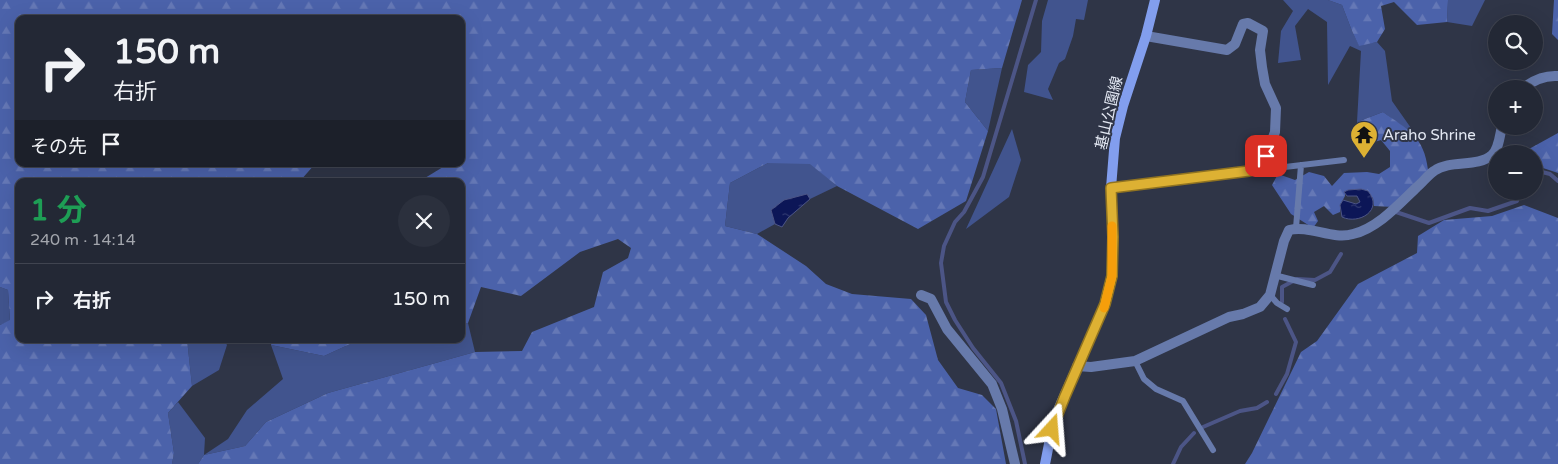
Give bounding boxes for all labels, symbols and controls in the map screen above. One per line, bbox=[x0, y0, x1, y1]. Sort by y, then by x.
map controls bbox=[1488, 15, 1543, 200]
button: search bbox=[1488, 15, 1543, 70]
text: 150 m bbox=[113, 31, 220, 73]
icon: right bbox=[30, 35, 95, 100]
street label: 基山公園線 bbox=[1092, 74, 1126, 152]
text: 右折 bbox=[113, 79, 157, 105]
button: + bbox=[1488, 80, 1543, 135]
temple icon: Araho Shrine bbox=[1349, 120, 1379, 159]
place label: Araho Shrine bbox=[1383, 126, 1476, 144]
icon: arrive bbox=[97, 130, 125, 158]
pin bbox=[1245, 135, 1287, 177]
text: その先 bbox=[30, 136, 87, 158]
icon: arrive bbox=[1252, 142, 1280, 170]
button: − bbox=[1488, 145, 1543, 200]
text: 1 分 bbox=[30, 192, 87, 229]
button: close bbox=[398, 195, 450, 247]
text: 240 m · 14:14 bbox=[30, 230, 136, 250]
icon: right bbox=[30, 285, 58, 313]
text: 150 m bbox=[392, 288, 450, 310]
text: 右折 bbox=[73, 290, 111, 312]
position arrow bbox=[1025, 402, 1077, 454]

